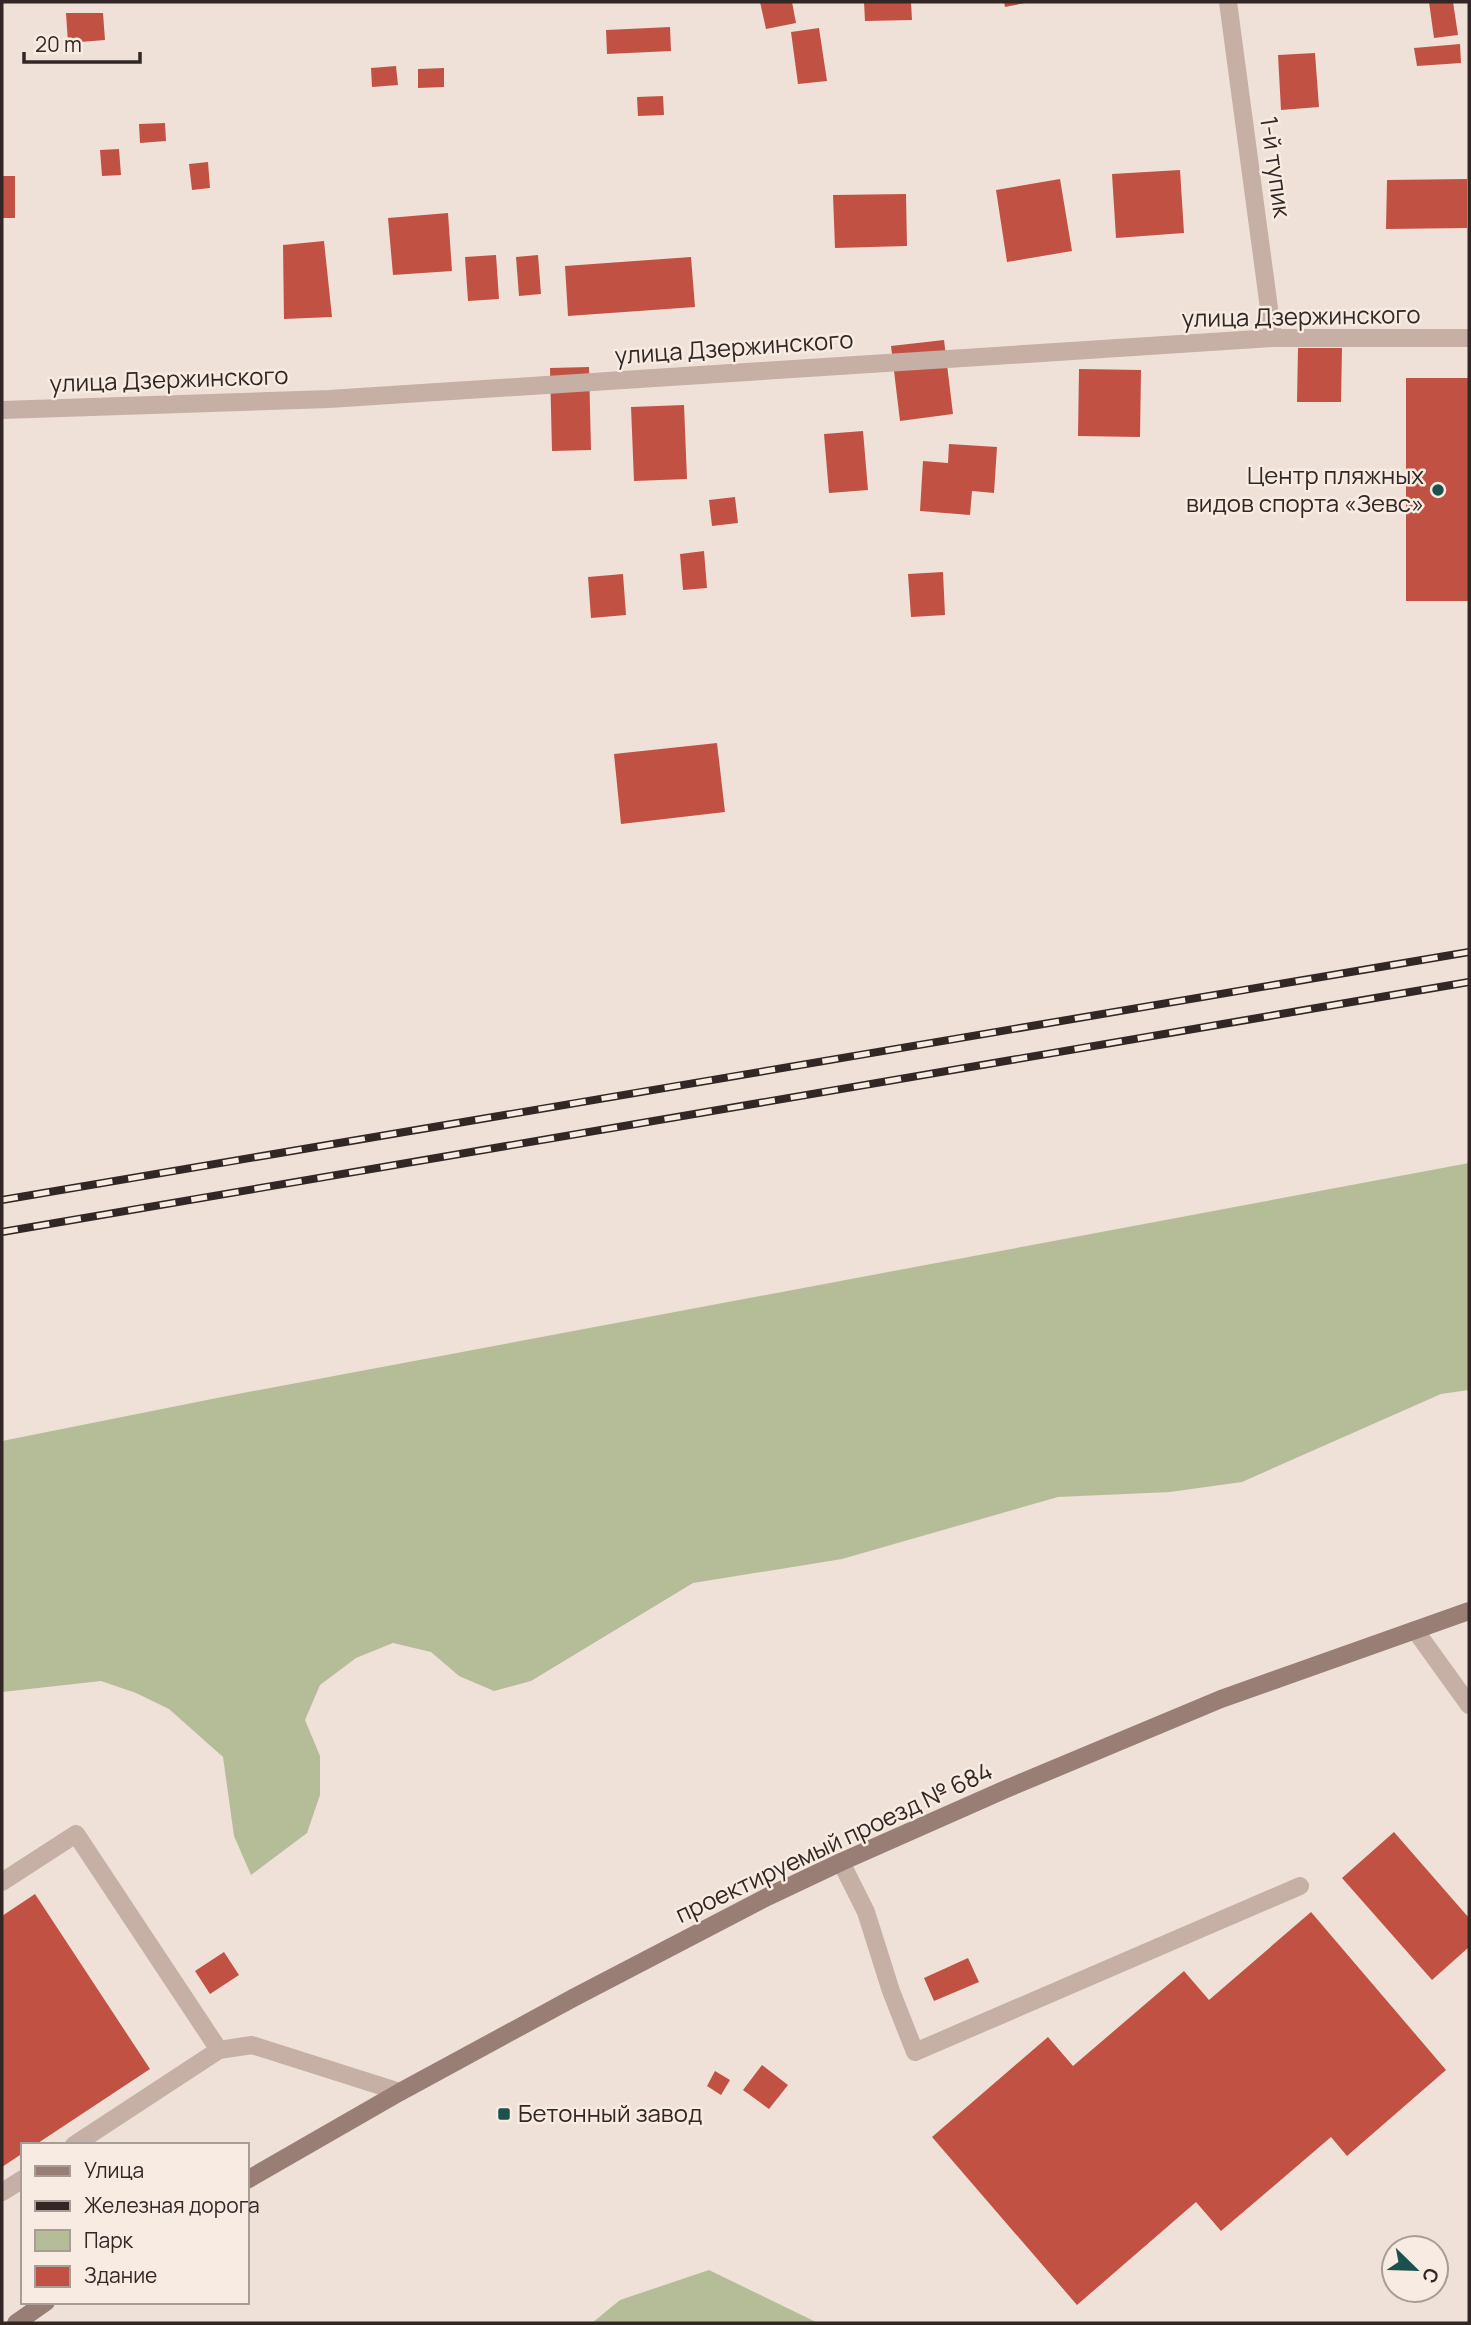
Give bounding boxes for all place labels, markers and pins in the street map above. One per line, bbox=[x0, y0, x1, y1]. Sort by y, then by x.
place label: Центр пляжных видов спорта «Зевс» bbox=[1186, 458, 1424, 519]
marker: Центр пляжных видов спорта «Зевс» bbox=[1430, 482, 1446, 498]
place label: Бетонный завод bbox=[518, 2096, 702, 2129]
marker: Бетонный завод bbox=[496, 2106, 512, 2122]

